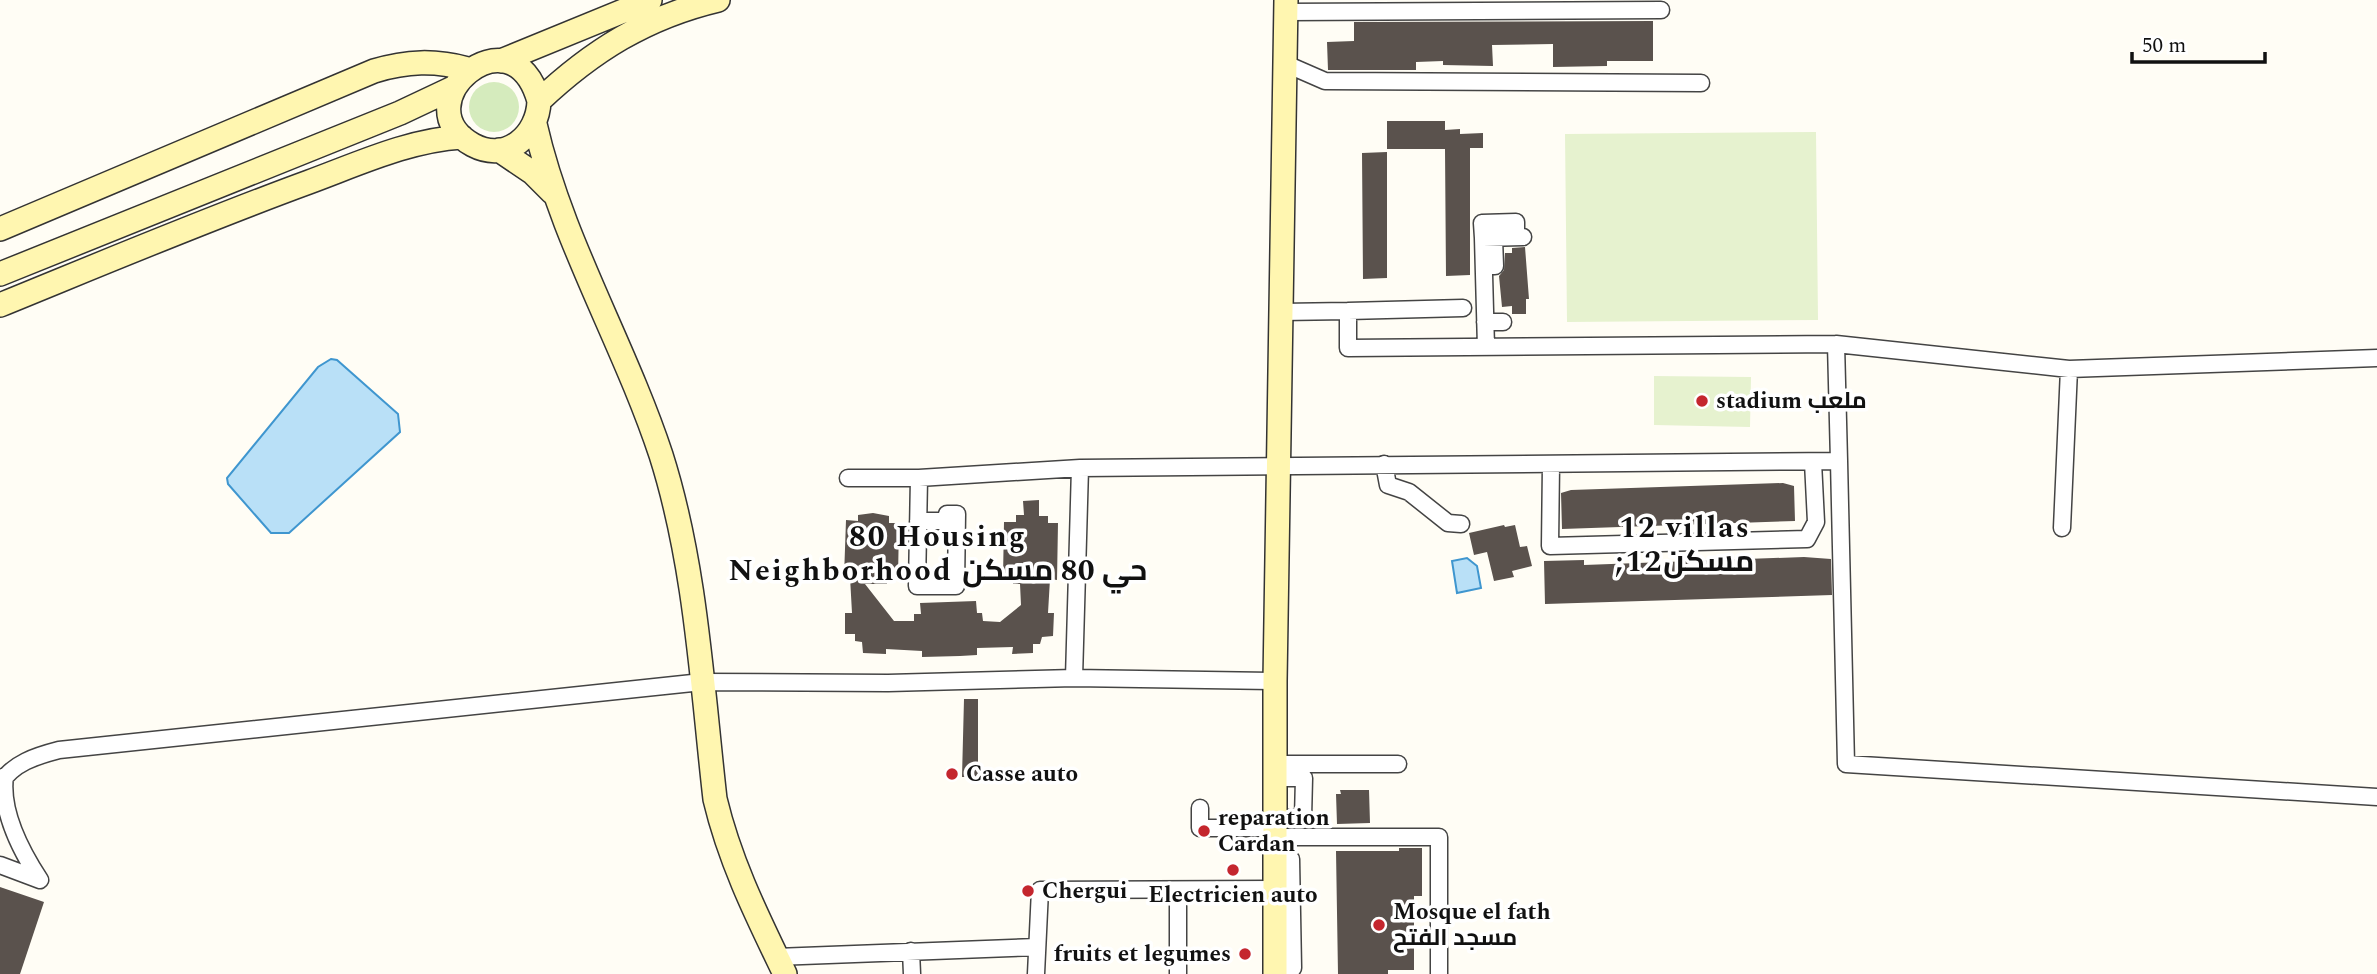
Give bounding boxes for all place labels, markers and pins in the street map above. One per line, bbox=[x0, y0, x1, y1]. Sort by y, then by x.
place label: stadium ملعب bbox=[1716, 384, 1867, 419]
marker: stadium ملعب bbox=[1694, 393, 1710, 409]
place label: Casse auto bbox=[966, 757, 1078, 792]
marker: Casse auto bbox=[944, 766, 960, 782]
place label: reparation Cardan bbox=[1218, 801, 1330, 862]
marker: reparation Cardan bbox=[1196, 823, 1212, 839]
marker: Electricien auto bbox=[1225, 862, 1241, 878]
place label: Chergui bbox=[1042, 874, 1127, 909]
place label: Electricien auto bbox=[1148, 878, 1318, 913]
marker: Chergui bbox=[1020, 883, 1036, 899]
place label: Mosque el fath مسجد الفتح bbox=[1393, 895, 1551, 956]
marker: Mosque el fath مسجد الفتح bbox=[1371, 917, 1387, 933]
place label: fruits et legumes bbox=[1054, 937, 1231, 972]
marker: fruits et legumes bbox=[1237, 946, 1253, 962]

